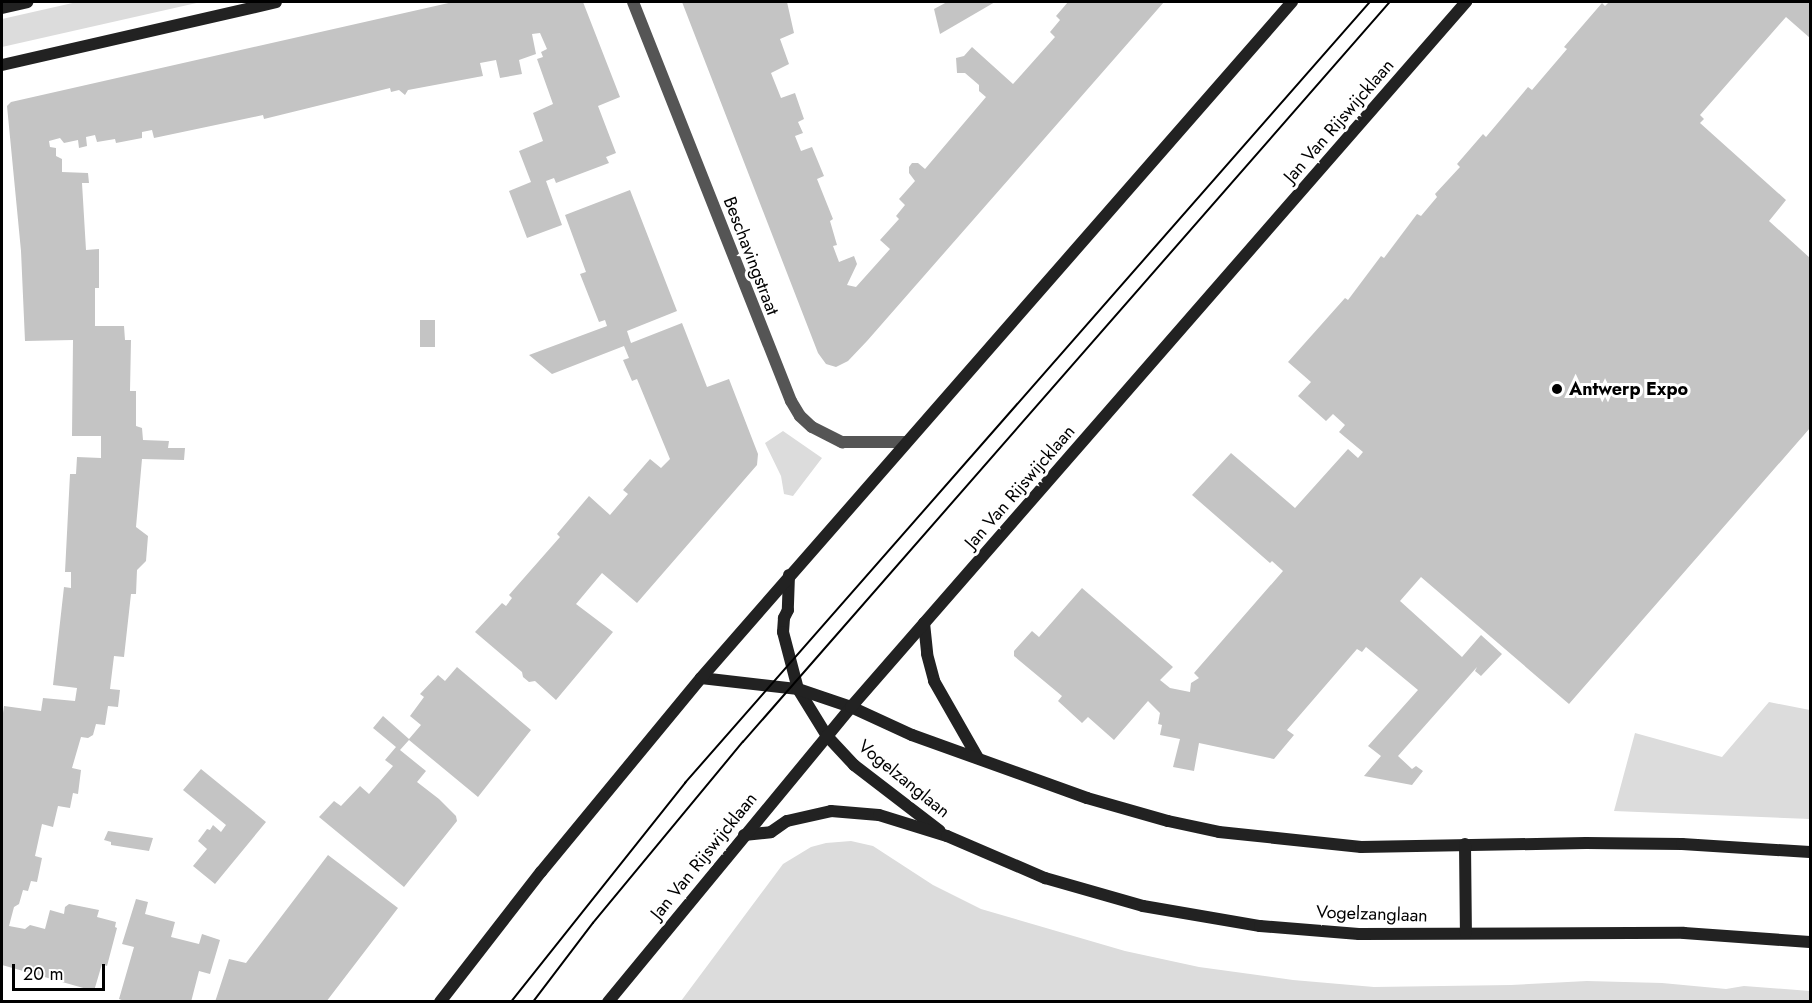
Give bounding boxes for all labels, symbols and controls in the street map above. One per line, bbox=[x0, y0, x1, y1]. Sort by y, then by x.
street label: Jan Van Rijswijcklaan bbox=[1279, 55, 1399, 187]
street label: Beschavingstraat bbox=[719, 194, 783, 318]
place label: Antwerp Expo bbox=[1569, 378, 1688, 400]
marker: Antwerp Expo bbox=[1550, 382, 1564, 396]
street label: Jan Van Rijswijcklaan bbox=[960, 421, 1080, 553]
street label: Vogelzanglaan bbox=[854, 736, 954, 822]
street label: Jan Van Rijswijcklaan bbox=[646, 788, 762, 924]
street label: Vogelzanglaan bbox=[1316, 901, 1428, 927]
scale bar bbox=[15, 952, 108, 990]
text: 20 m bbox=[23, 961, 63, 987]

